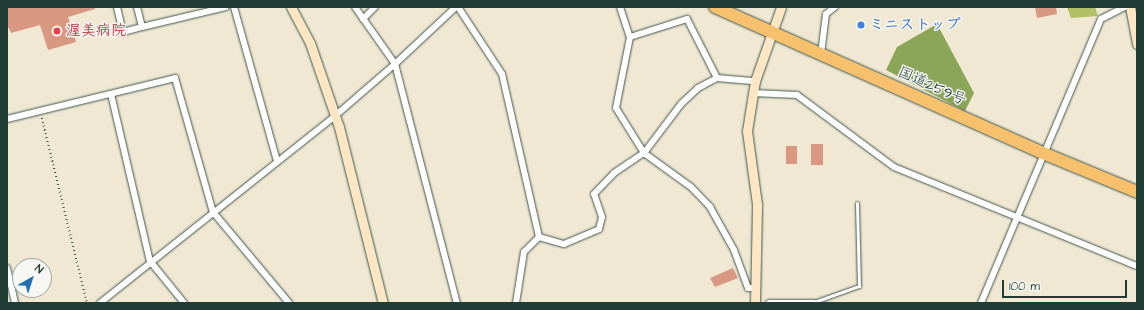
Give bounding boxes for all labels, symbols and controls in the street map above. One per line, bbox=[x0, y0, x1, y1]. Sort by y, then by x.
place label: ミニストップ bbox=[869, 16, 959, 34]
marker: ミニストップ bbox=[856, 20, 866, 30]
place label: 渥美病院 bbox=[66, 22, 126, 40]
marker: 渥美病院 bbox=[51, 25, 63, 37]
street label: 国道259号 bbox=[895, 63, 969, 109]
north arrow bbox=[12, 258, 52, 298]
text: N bbox=[32, 261, 47, 277]
scale bar bbox=[1004, 272, 1129, 298]
text: 100 m bbox=[1009, 278, 1040, 295]

